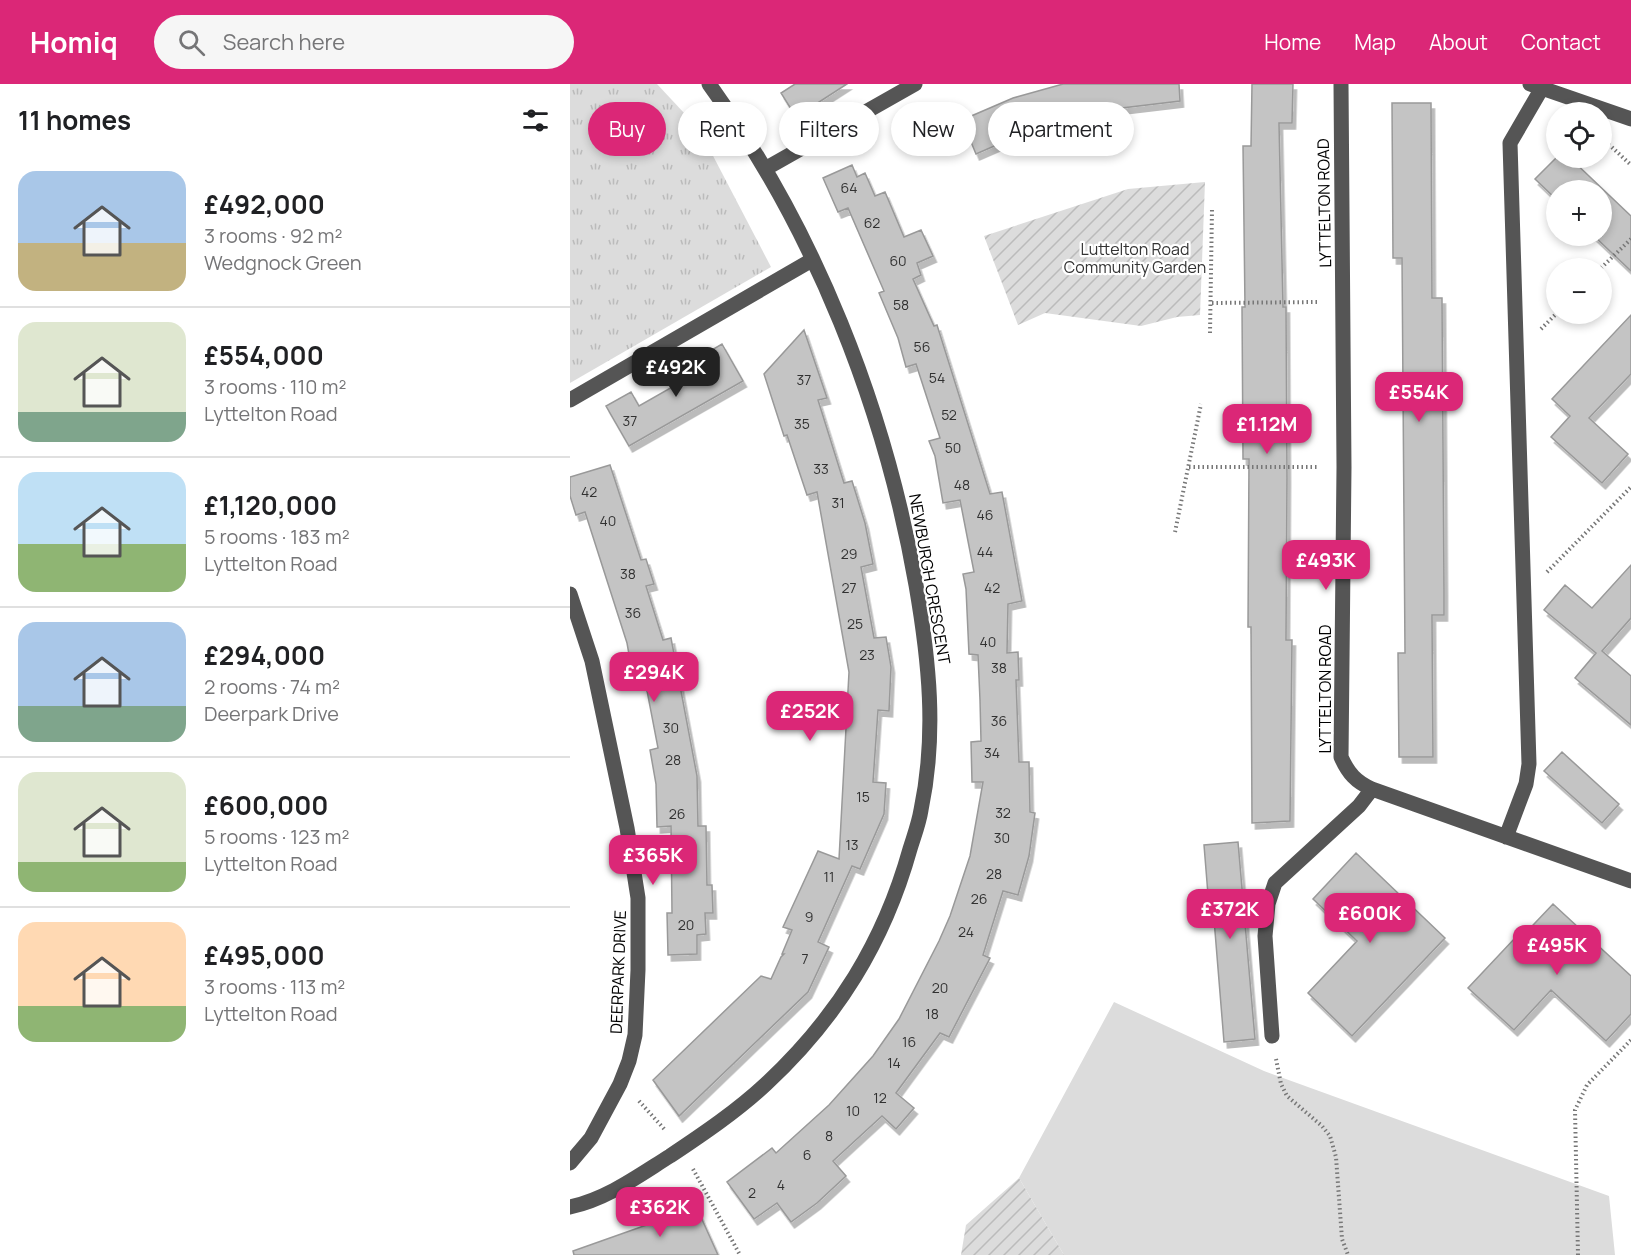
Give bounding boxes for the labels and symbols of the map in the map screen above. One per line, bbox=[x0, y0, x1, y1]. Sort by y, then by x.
street label: LYTTELTON ROAD bbox=[1312, 138, 1336, 268]
house number: 64 bbox=[841, 178, 857, 197]
house number: 62 bbox=[864, 213, 880, 232]
park label: Luttelton Road Community Garden bbox=[1064, 238, 1206, 278]
house number: 60 bbox=[889, 251, 907, 270]
house number: 58 bbox=[893, 295, 909, 314]
house number: 56 bbox=[914, 337, 930, 356]
pin: £492K bbox=[634, 347, 718, 398]
house number: 54 bbox=[929, 368, 945, 387]
house number: 37 bbox=[797, 370, 811, 389]
pin: £554K bbox=[1377, 372, 1461, 423]
pin: £1.12M bbox=[1218, 404, 1316, 455]
house number: 52 bbox=[941, 405, 957, 424]
house number: 37 bbox=[623, 411, 637, 430]
house number: 35 bbox=[794, 414, 810, 433]
house number: 50 bbox=[945, 438, 961, 457]
house number: 33 bbox=[813, 459, 829, 478]
house number: 48 bbox=[954, 475, 970, 494]
house number: 42 bbox=[581, 482, 597, 501]
street label: NEWBURGH CRESCENT bbox=[904, 492, 956, 666]
house number: 31 bbox=[831, 493, 845, 512]
house number: 46 bbox=[977, 505, 993, 524]
house number: 40 bbox=[600, 511, 616, 530]
pin: £493K bbox=[1284, 540, 1368, 591]
house number: 44 bbox=[977, 542, 993, 561]
house number: 29 bbox=[841, 544, 857, 563]
house number: 38 bbox=[620, 564, 636, 583]
house number: 27 bbox=[841, 578, 857, 597]
house number: 42 bbox=[984, 578, 1000, 597]
house number: 36 bbox=[625, 603, 641, 622]
house number: 25 bbox=[847, 614, 863, 633]
street label: LYTTELTON ROAD bbox=[1314, 624, 1336, 754]
house number: 40 bbox=[980, 632, 996, 651]
house number: 23 bbox=[859, 645, 875, 664]
pin: £294K bbox=[612, 652, 696, 703]
house number: 38 bbox=[991, 658, 1007, 677]
pin: £252K bbox=[768, 691, 852, 742]
house number: 36 bbox=[991, 711, 1007, 730]
house number: 30 bbox=[663, 718, 679, 737]
house number: 34 bbox=[984, 743, 1000, 762]
house number: 28 bbox=[665, 750, 681, 769]
house number: 15 bbox=[856, 787, 870, 806]
house number: 32 bbox=[995, 803, 1011, 822]
house number: 26 bbox=[669, 804, 685, 823]
house number: 30 bbox=[994, 828, 1010, 847]
pin: £365K bbox=[611, 835, 695, 886]
house number: 13 bbox=[845, 835, 859, 854]
house number: 28 bbox=[986, 864, 1002, 883]
house number: 11 bbox=[824, 867, 834, 886]
house number: 26 bbox=[971, 889, 987, 908]
pin: £372K bbox=[1188, 889, 1272, 940]
pin: £600K bbox=[1328, 893, 1412, 944]
house number: 9 bbox=[805, 907, 813, 926]
street label: DEERPARK DRIVE bbox=[605, 910, 631, 1034]
house number: 20 bbox=[678, 915, 694, 934]
house number: 24 bbox=[958, 922, 974, 941]
pin: £495K bbox=[1515, 925, 1599, 976]
house number: 7 bbox=[801, 949, 809, 968]
house number: 20 bbox=[932, 978, 948, 997]
house number: 18 bbox=[925, 1004, 939, 1023]
house number: 16 bbox=[902, 1032, 916, 1051]
house number: 14 bbox=[887, 1053, 901, 1072]
house number: 12 bbox=[873, 1088, 887, 1107]
house number: 10 bbox=[846, 1101, 860, 1120]
house number: 8 bbox=[825, 1126, 833, 1145]
house number: 6 bbox=[803, 1145, 811, 1164]
house number: 4 bbox=[777, 1175, 785, 1194]
house number: 2 bbox=[748, 1183, 756, 1202]
pin: £362K bbox=[618, 1187, 702, 1238]

